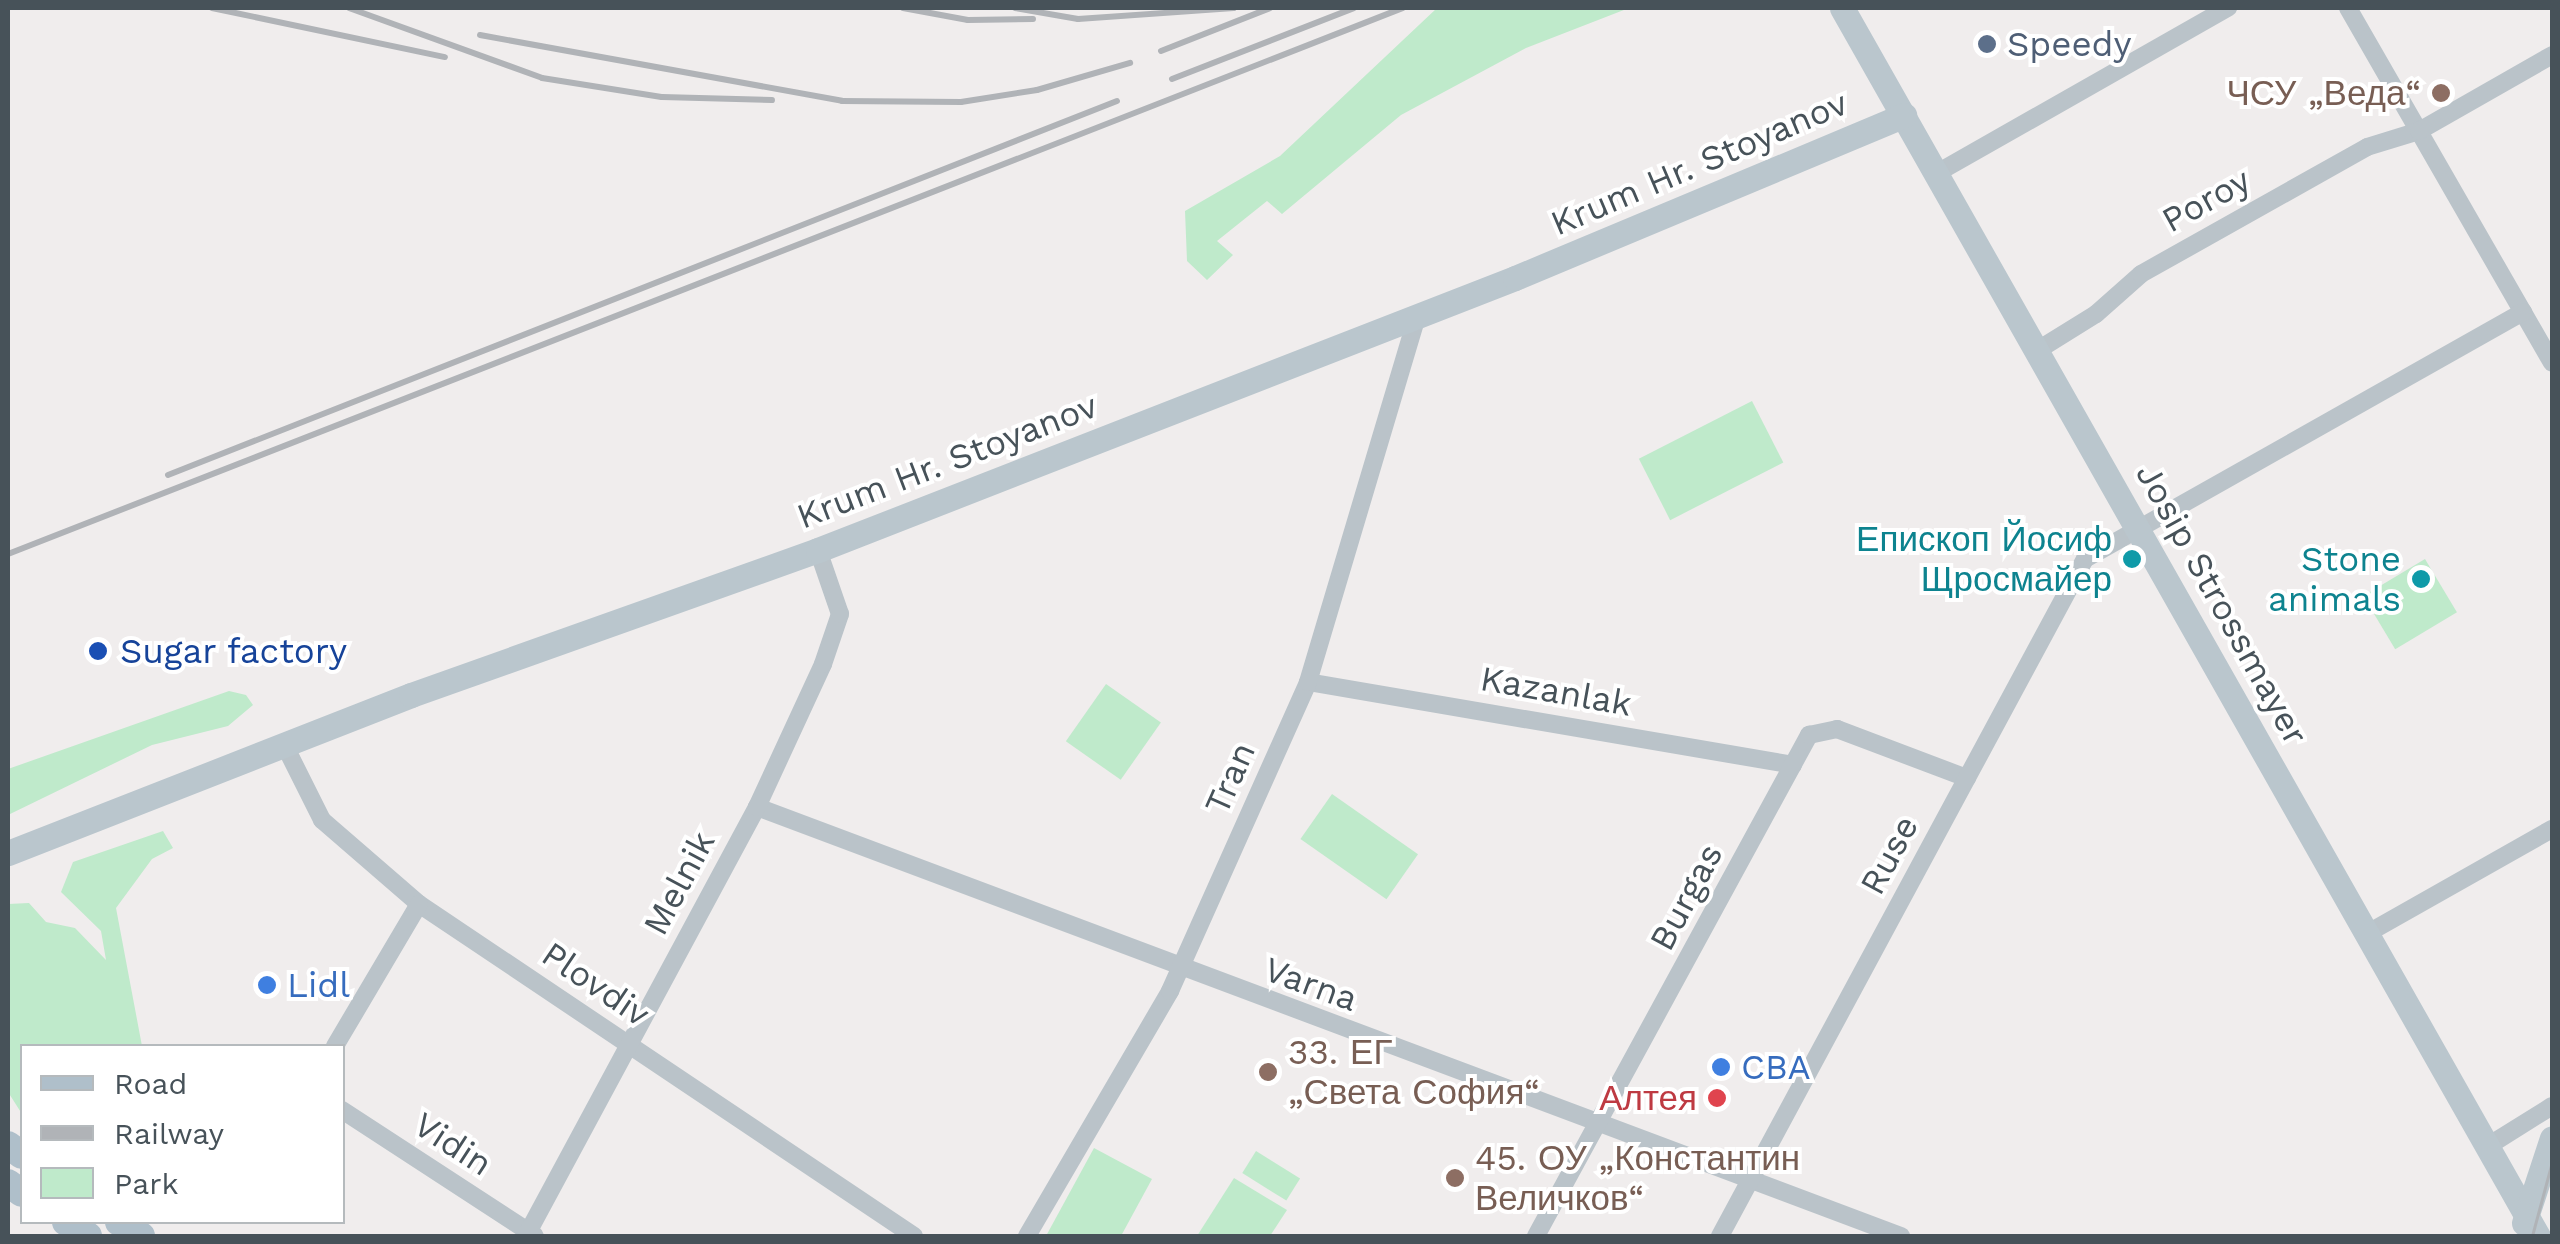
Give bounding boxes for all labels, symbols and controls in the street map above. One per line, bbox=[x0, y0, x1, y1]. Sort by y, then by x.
place label: Speedy bbox=[2007, 23, 2132, 65]
marker: Speedy bbox=[1976, 33, 1998, 55]
place label: ЧСУ „Веда“ bbox=[2226, 72, 2421, 114]
street label: Krum Hr. Stoyanov bbox=[1544, 82, 1854, 244]
marker: ЧСУ „Веда“ bbox=[2430, 82, 2452, 104]
street label: Poroy bbox=[2155, 159, 2257, 241]
street label: Krum Hr. Stoyanov bbox=[791, 384, 1103, 538]
street label: Josip Strossmayer bbox=[2127, 456, 2317, 752]
place label: Епископ Йосиф Щросмайер bbox=[1856, 518, 2112, 600]
place label: Stone animals bbox=[2268, 538, 2401, 620]
marker: Епископ Йосиф Щросмайер bbox=[2121, 548, 2143, 570]
marker: Stone animals bbox=[2410, 568, 2432, 590]
place label: Sugar factory bbox=[120, 630, 349, 672]
marker: Sugar factory bbox=[85, 638, 111, 664]
street label: Kazanlak bbox=[1477, 657, 1635, 725]
street label: Tran bbox=[1196, 736, 1264, 820]
street label: Ruse bbox=[1851, 808, 1927, 902]
street label: Melnik bbox=[634, 824, 724, 942]
street label: Burgas bbox=[1641, 836, 1731, 958]
street label: Plovdiv bbox=[534, 933, 658, 1035]
street label: Varna bbox=[1259, 948, 1363, 1020]
place label: Lidl bbox=[287, 964, 350, 1006]
marker: Lidl bbox=[256, 974, 278, 996]
place label: 33. ЕГ „Света София“ bbox=[1288, 1031, 1540, 1113]
legend bbox=[20, 1044, 345, 1224]
place label: CBA bbox=[1741, 1046, 1811, 1088]
marker: CBA bbox=[1710, 1056, 1732, 1078]
marker: 33. ЕГ „Света София“ bbox=[1257, 1061, 1279, 1083]
text: Road bbox=[114, 1066, 187, 1101]
place label: Алтея bbox=[1599, 1077, 1697, 1119]
marker: Алтея bbox=[1706, 1087, 1728, 1109]
street label: Vidin bbox=[406, 1103, 500, 1185]
text: Railway bbox=[114, 1116, 224, 1151]
place label: 45. ОУ „Константин Величков“ bbox=[1475, 1137, 1800, 1219]
text: Park bbox=[114, 1166, 179, 1201]
marker: 45. ОУ „Константин Величков“ bbox=[1444, 1167, 1466, 1189]

